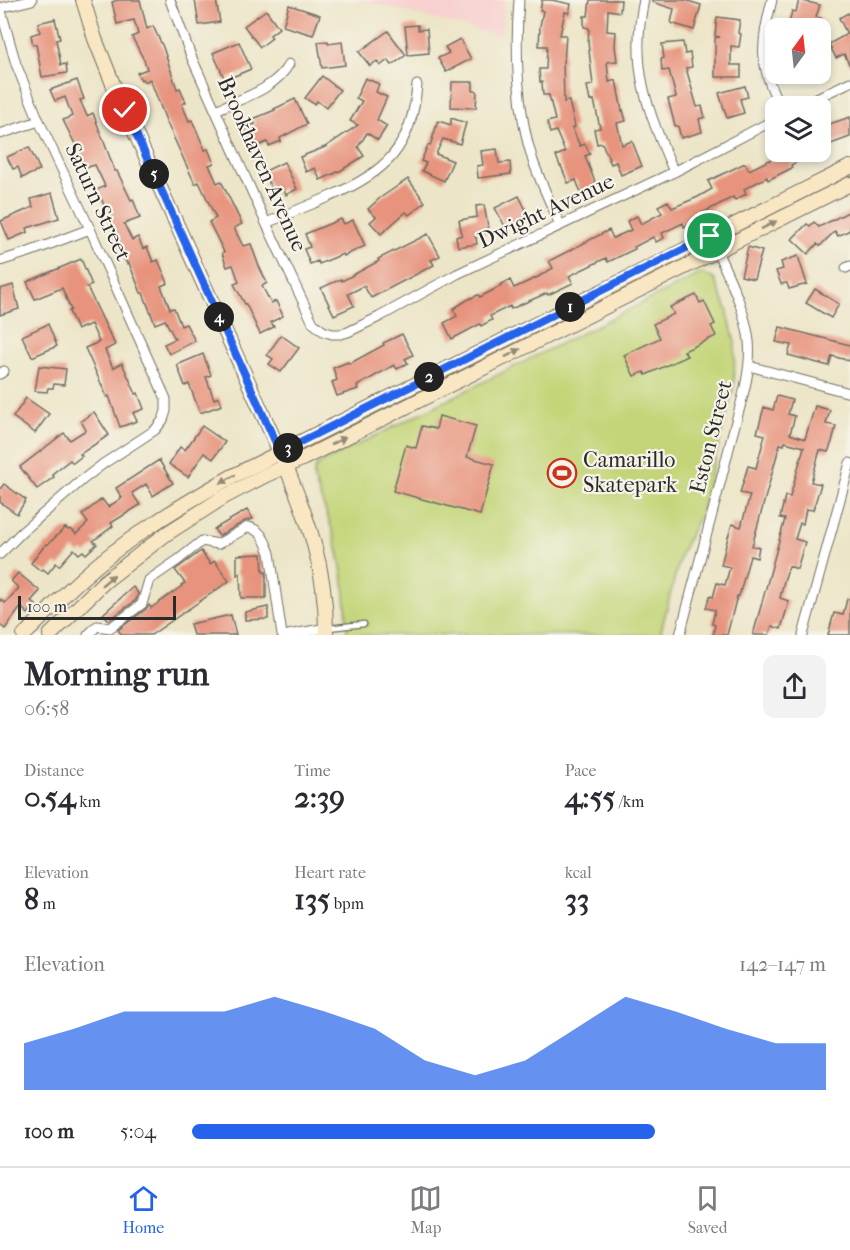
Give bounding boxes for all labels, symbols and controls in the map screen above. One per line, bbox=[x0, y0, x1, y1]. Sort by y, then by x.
north arrow bbox=[765, 18, 831, 84]
map controls bbox=[765, 18, 831, 162]
street label: Brookhaven Avenue bbox=[212, 72, 312, 256]
pin bbox=[99, 84, 150, 135]
icon: check bbox=[108, 93, 141, 126]
button: layers bbox=[765, 96, 831, 162]
street label: Saturn Street bbox=[59, 139, 137, 265]
pin: 5 bbox=[139, 159, 169, 189]
text: 5 bbox=[151, 164, 157, 183]
street label: Dwight Avenue bbox=[474, 168, 618, 254]
pin bbox=[684, 210, 735, 261]
icon: arrive bbox=[693, 219, 726, 252]
one-way arrow bbox=[761, 220, 778, 230]
pin: 1 bbox=[555, 292, 585, 322]
text: 1 bbox=[567, 297, 573, 316]
pin: 4 bbox=[204, 302, 234, 332]
text: 4 bbox=[214, 307, 224, 326]
one-way arrow bbox=[504, 349, 522, 359]
pin: 2 bbox=[414, 362, 444, 392]
text: 2 bbox=[425, 367, 433, 386]
street label: Eston Street bbox=[684, 377, 738, 496]
pin: 3 bbox=[273, 433, 303, 463]
one-way arrow bbox=[330, 436, 347, 445]
text: 3 bbox=[285, 438, 291, 457]
place label: Camarillo Skatepark bbox=[583, 447, 678, 498]
sports icon: Camarillo Skatepark bbox=[546, 457, 578, 489]
one-way arrow bbox=[219, 474, 236, 484]
one-way arrow bbox=[100, 574, 115, 587]
scale bar bbox=[18, 593, 176, 620]
text: 100 m bbox=[27, 597, 67, 616]
text: Morning run bbox=[24, 655, 209, 694]
button: share bbox=[763, 655, 826, 718]
text: 06:58 bbox=[24, 697, 69, 720]
text: Distance bbox=[24, 761, 84, 780]
text: Time bbox=[294, 761, 331, 780]
text: Pace bbox=[565, 761, 597, 780]
text: 0.54 bbox=[24, 780, 76, 815]
text: 2:39 bbox=[294, 780, 345, 815]
text: 4:55 bbox=[565, 780, 615, 815]
text: km bbox=[76, 792, 101, 811]
text: /km bbox=[615, 792, 644, 811]
text: Elevation bbox=[24, 863, 89, 882]
text: Heart rate bbox=[294, 863, 366, 882]
text: kcal bbox=[565, 863, 592, 882]
text: 8 bbox=[24, 882, 39, 917]
text: 135 bbox=[294, 882, 330, 917]
text: 33 bbox=[565, 882, 589, 917]
text: m bbox=[39, 894, 56, 913]
text: bpm bbox=[330, 894, 364, 913]
text: Elevation bbox=[24, 953, 105, 976]
text: 142–147 m bbox=[739, 953, 826, 976]
text: 100 m bbox=[24, 1120, 74, 1143]
text: 5:04 bbox=[120, 1120, 156, 1143]
tab: Home bbox=[123, 1182, 164, 1237]
tab: Map bbox=[409, 1182, 442, 1237]
tab: Saved bbox=[688, 1182, 727, 1237]

